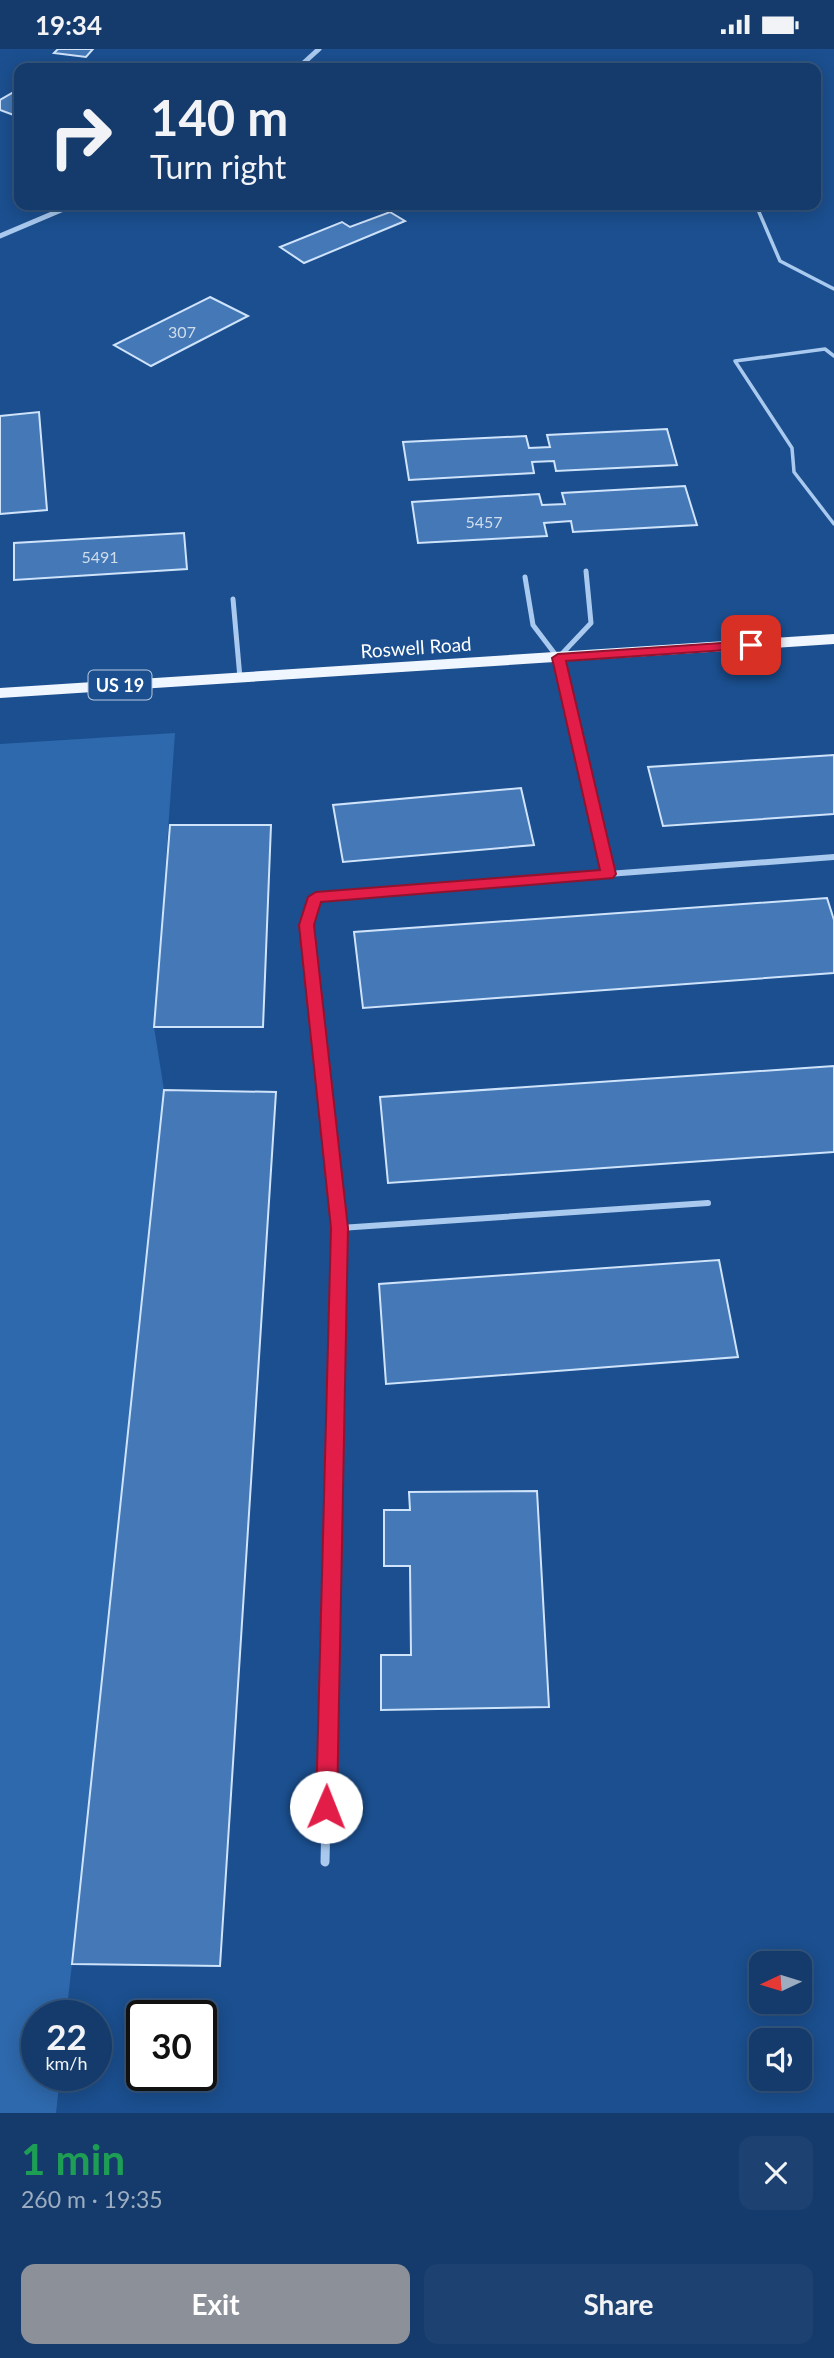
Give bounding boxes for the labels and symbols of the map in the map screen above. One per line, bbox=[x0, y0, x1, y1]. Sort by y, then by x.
house number: 307 bbox=[168, 322, 196, 341]
house number: 5457 bbox=[465, 512, 503, 531]
house number: 5491 bbox=[81, 547, 119, 566]
pin bbox=[721, 615, 781, 675]
street label: Roswell Road bbox=[360, 632, 472, 662]
road number: US 19 bbox=[88, 671, 152, 699]
position arrow bbox=[289, 1770, 363, 1844]
north arrow bbox=[749, 1951, 812, 2014]
speed limit sign: 30 bbox=[126, 2000, 217, 2091]

